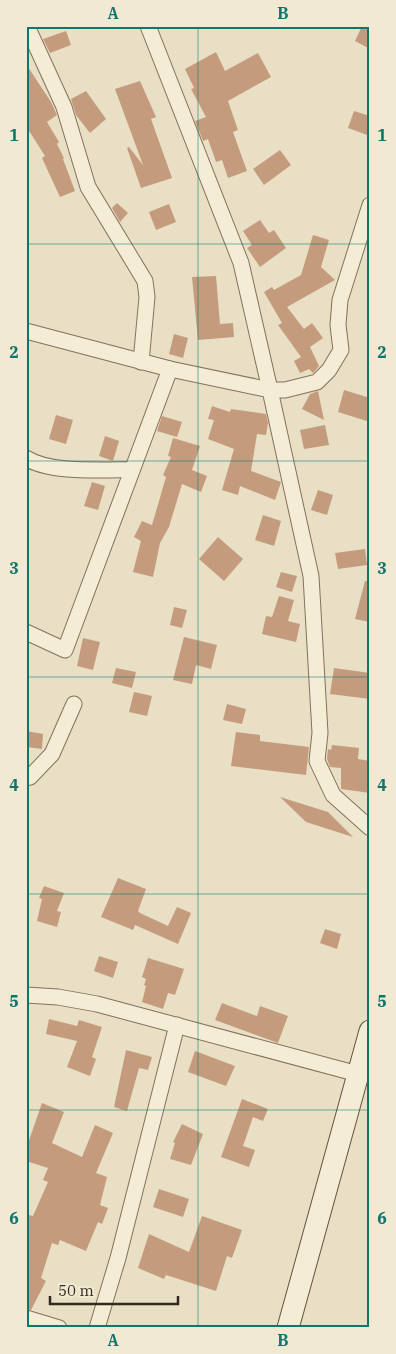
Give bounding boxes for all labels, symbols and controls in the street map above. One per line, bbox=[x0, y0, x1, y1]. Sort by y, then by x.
text: A bbox=[107, 3, 119, 23]
text: B bbox=[277, 3, 289, 23]
text: 1 bbox=[9, 125, 19, 145]
text: 1 bbox=[377, 125, 387, 145]
text: 2 bbox=[9, 342, 19, 362]
text: 2 bbox=[377, 342, 387, 362]
text: 3 bbox=[9, 558, 19, 578]
text: 3 bbox=[377, 558, 387, 578]
text: 4 bbox=[9, 775, 19, 795]
text: 4 bbox=[377, 775, 387, 795]
text: 5 bbox=[9, 991, 19, 1011]
text: 5 bbox=[377, 991, 387, 1011]
text: 6 bbox=[9, 1208, 19, 1228]
text: 6 bbox=[377, 1208, 387, 1228]
scale bar bbox=[50, 1274, 178, 1306]
text: 50 m bbox=[58, 1281, 94, 1300]
text: A bbox=[107, 1330, 119, 1350]
text: B bbox=[277, 1330, 289, 1350]

